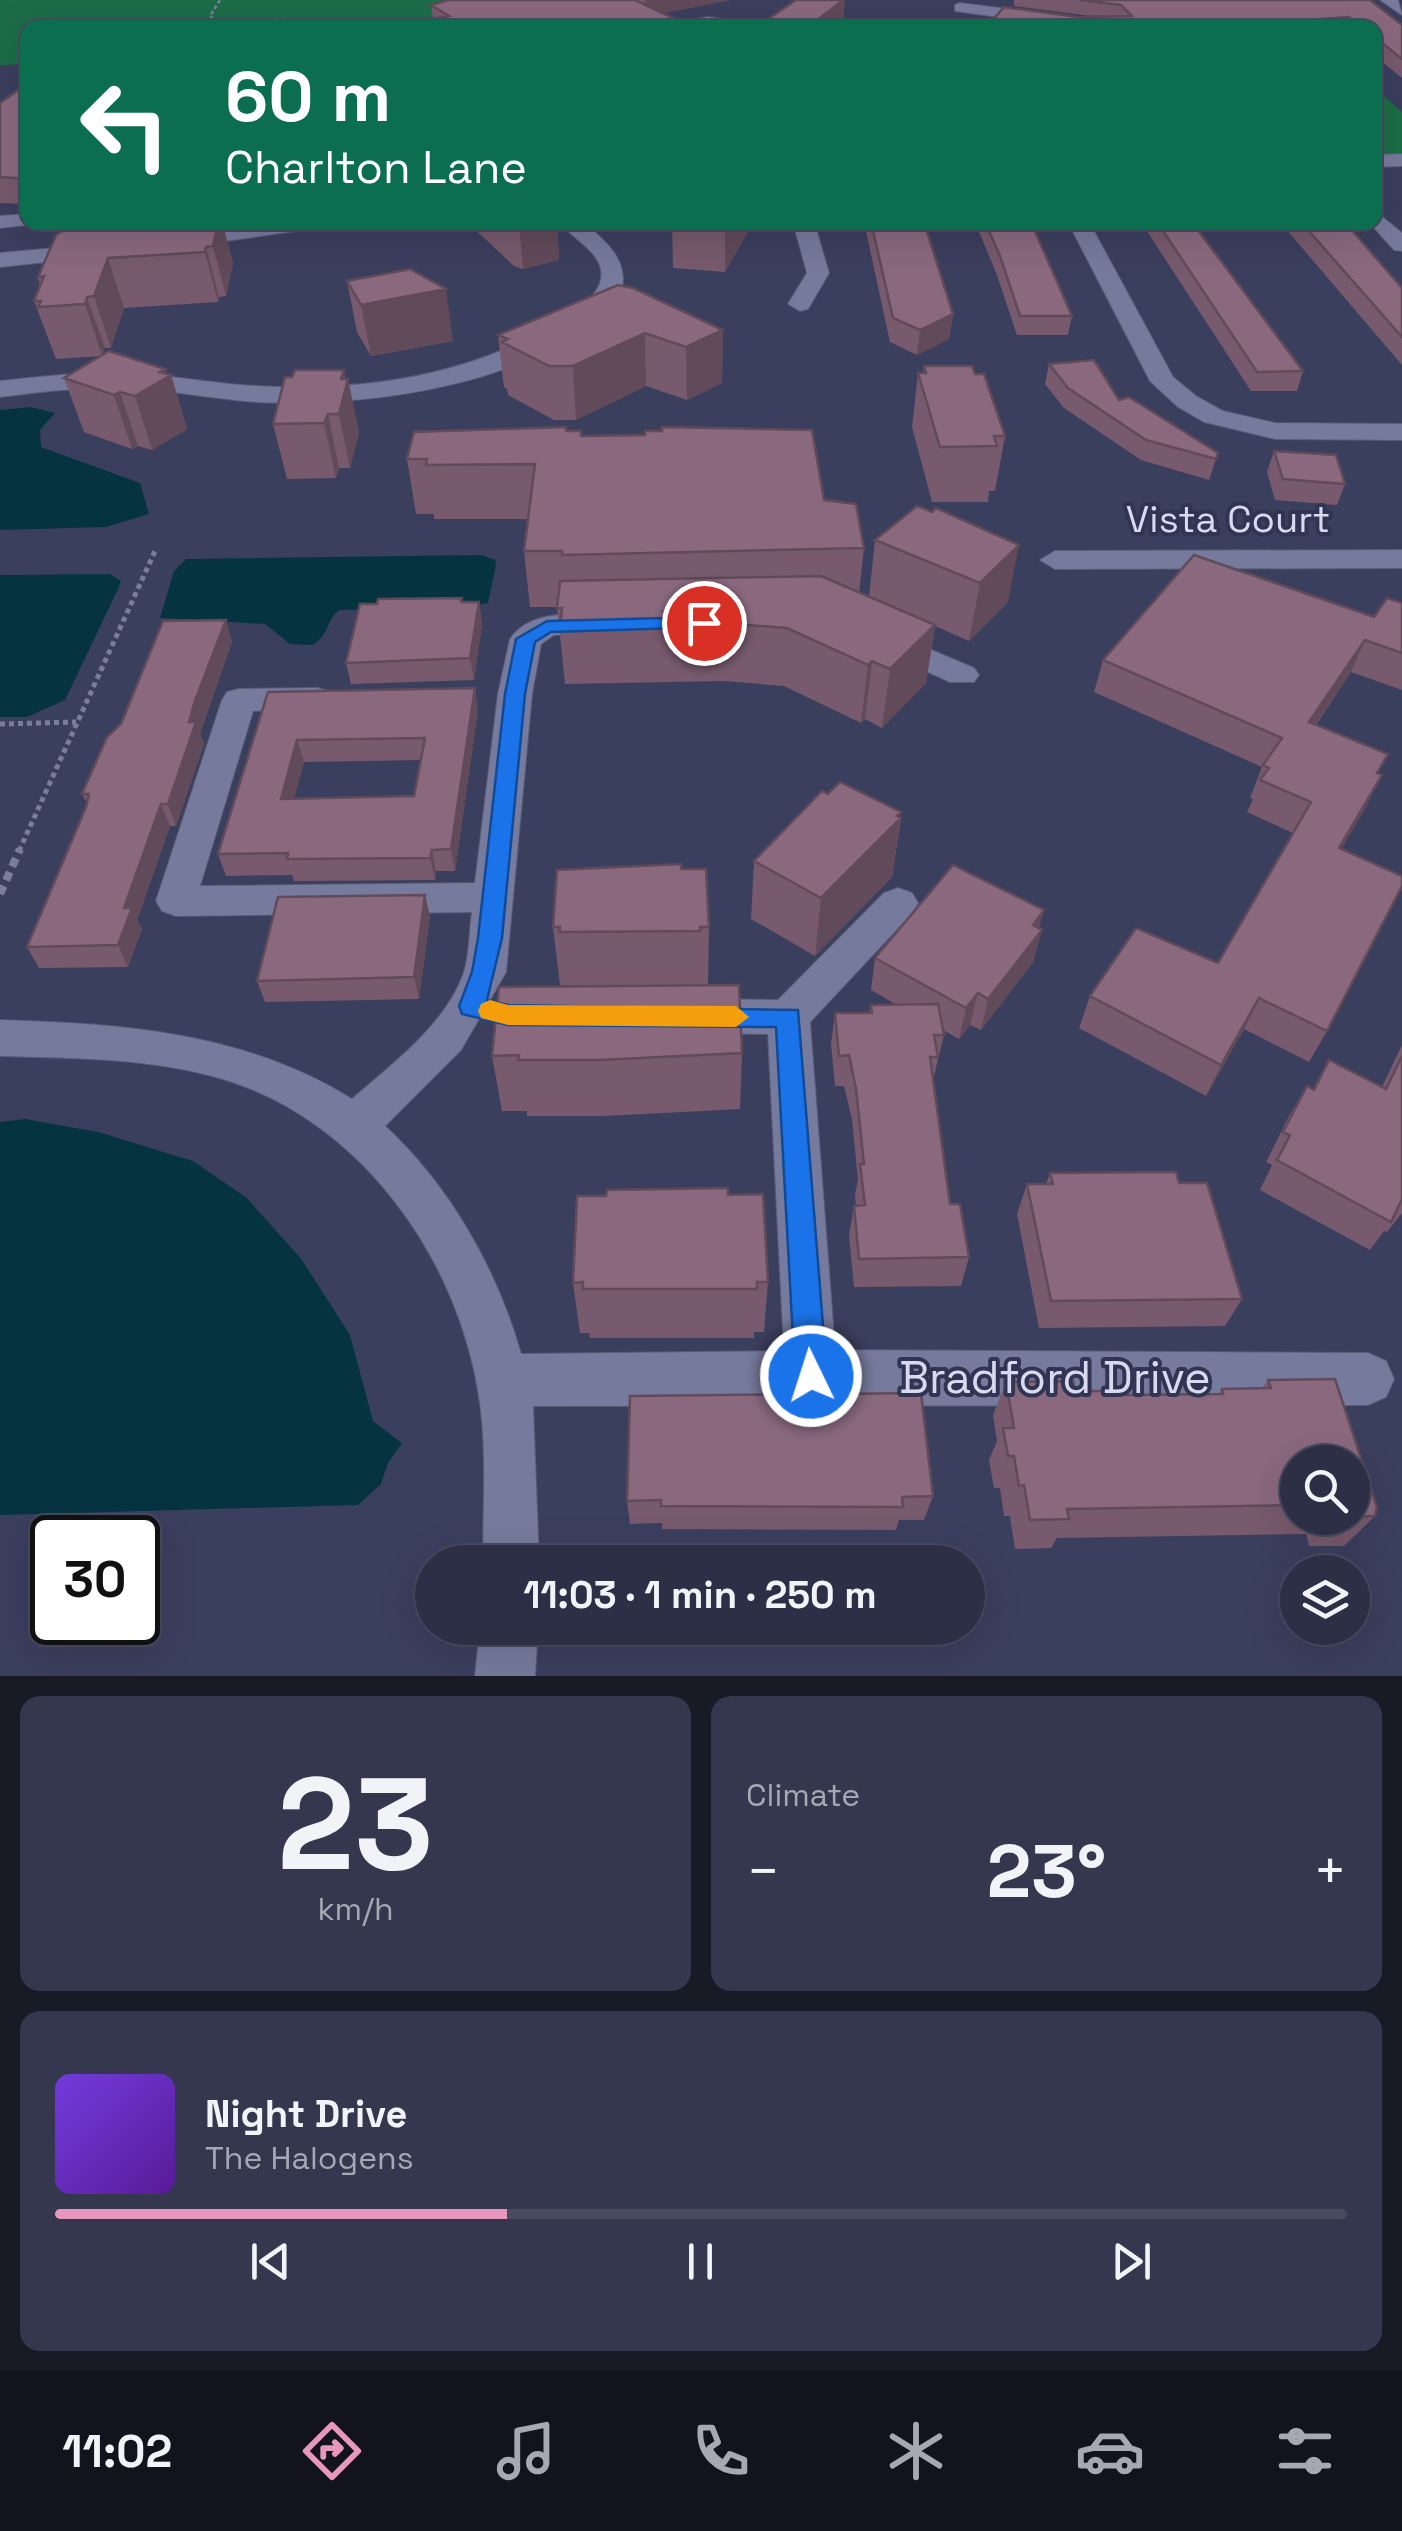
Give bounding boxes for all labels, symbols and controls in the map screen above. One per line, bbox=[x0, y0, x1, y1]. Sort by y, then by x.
text: 60 m bbox=[225, 52, 391, 141]
icon: left bbox=[60, 60, 190, 190]
text: Charlton Lane bbox=[225, 139, 527, 196]
street label: Vista Court bbox=[1126, 495, 1330, 543]
pin bbox=[662, 581, 747, 666]
icon: arrive bbox=[677, 596, 732, 651]
position arrow bbox=[759, 1324, 863, 1428]
street label: Bradford Drive bbox=[899, 1349, 1211, 1406]
map controls bbox=[1280, 1445, 1370, 1645]
button: search bbox=[1280, 1445, 1370, 1535]
speed limit sign: 30 bbox=[30, 1515, 160, 1645]
button: layers bbox=[1280, 1555, 1370, 1645]
text: 11:03 · 1 min · 250 m bbox=[523, 1571, 877, 1619]
text: 23 bbox=[277, 1741, 434, 1907]
text: Climate bbox=[746, 1775, 860, 1815]
text: 23° bbox=[987, 1823, 1106, 1919]
text: − bbox=[746, 1836, 780, 1906]
text: + bbox=[1313, 1836, 1347, 1906]
text: km/h bbox=[317, 1889, 394, 1929]
text: Night Drive bbox=[205, 2090, 407, 2138]
text: The Halogens bbox=[205, 2138, 414, 2178]
icon: previous bbox=[243, 2234, 298, 2289]
icon: pause bbox=[673, 2234, 728, 2289]
icon: next bbox=[1104, 2234, 1159, 2289]
icon: directions bbox=[297, 2416, 367, 2486]
icon: music bbox=[491, 2416, 561, 2486]
icon: phone bbox=[686, 2416, 756, 2486]
icon: climate bbox=[881, 2416, 951, 2486]
icon: car bbox=[1075, 2416, 1145, 2486]
icon: filters bbox=[1270, 2416, 1340, 2486]
text: 11:02 bbox=[62, 2423, 172, 2480]

